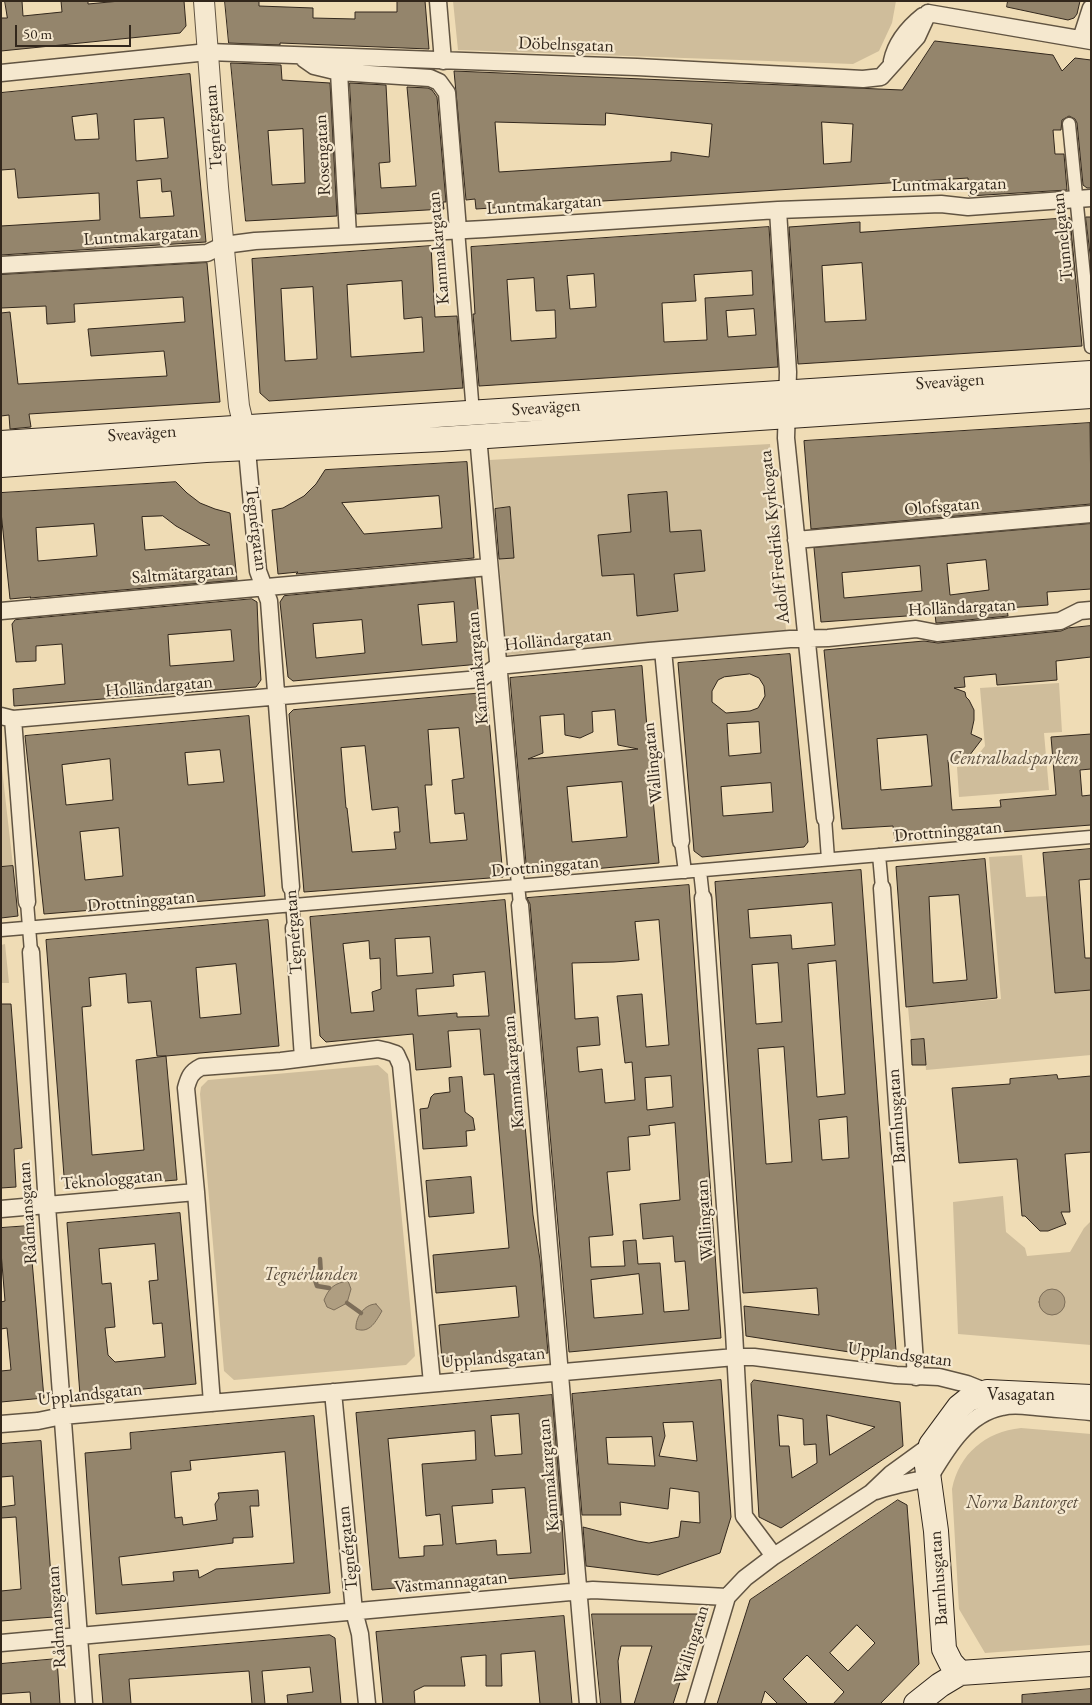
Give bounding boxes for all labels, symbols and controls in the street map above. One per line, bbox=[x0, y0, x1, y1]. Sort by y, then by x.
scale bar bbox=[18, 15, 134, 47]
text: 50 m bbox=[23, 24, 52, 43]
street label: Döbelnsgatan bbox=[518, 33, 614, 57]
street label: Tegnérgatan bbox=[200, 84, 228, 170]
street label: Rosengatan bbox=[310, 114, 336, 196]
street label: Luntmakargatan bbox=[891, 173, 1007, 197]
street label: Kammakargatan bbox=[423, 190, 455, 306]
street label: Luntmakargatan bbox=[486, 190, 602, 220]
street label: Tunnelgatan bbox=[1048, 191, 1078, 283]
street label: Luntmakargatan bbox=[83, 221, 199, 251]
street label: Sveavägen bbox=[915, 369, 985, 395]
street label: Sveavägen bbox=[511, 395, 581, 421]
street label: Sveavägen bbox=[107, 421, 177, 447]
street label: Adolf Fredriks Kyrkogata bbox=[755, 449, 795, 625]
street label: Tegnérgatan bbox=[240, 486, 272, 572]
street label: Olofsgatan bbox=[903, 493, 981, 521]
street label: Saltmätargatan bbox=[131, 559, 235, 589]
street label: Holländargatan bbox=[907, 594, 1017, 622]
street label: Kammakargatan bbox=[462, 610, 494, 726]
street label: Holländargatan bbox=[503, 624, 613, 656]
street label: Holländargatan bbox=[104, 672, 214, 702]
street label: Wallingatan bbox=[638, 721, 668, 805]
park label: Centralbadsparken bbox=[949, 748, 1079, 770]
street label: Drottninggatan bbox=[893, 817, 1003, 847]
street label: Drottninggatan bbox=[490, 852, 600, 882]
street label: Drottninggatan bbox=[86, 887, 196, 917]
street label: Tegnérgatan bbox=[280, 889, 308, 975]
street label: Kammakargatan bbox=[498, 1014, 530, 1130]
street label: Barnhusgatan bbox=[883, 1068, 911, 1164]
street label: Rådmansgatan bbox=[14, 1161, 42, 1265]
street label: Teknologgatan bbox=[60, 1165, 164, 1195]
street label: Wallingatan bbox=[691, 1178, 719, 1262]
park label: Tegnérlunden bbox=[264, 1264, 358, 1286]
street label: Upplandsgatan bbox=[847, 1338, 953, 1372]
street label: Upplandsgatan bbox=[440, 1343, 546, 1373]
street label: Upplandsgatan bbox=[37, 1379, 143, 1411]
street label: Vasagatan bbox=[987, 1384, 1055, 1406]
street label: Kammakargatan bbox=[533, 1417, 565, 1533]
park label: Norra Bantorget bbox=[966, 1492, 1078, 1514]
street label: Tegnérgatan bbox=[333, 1505, 363, 1591]
street label: Barnhusgatan bbox=[925, 1530, 953, 1626]
street label: Rådmansgatan bbox=[43, 1565, 71, 1669]
street label: Västmannagatan bbox=[393, 1567, 509, 1599]
street label: Wallingatan bbox=[670, 1603, 714, 1687]

